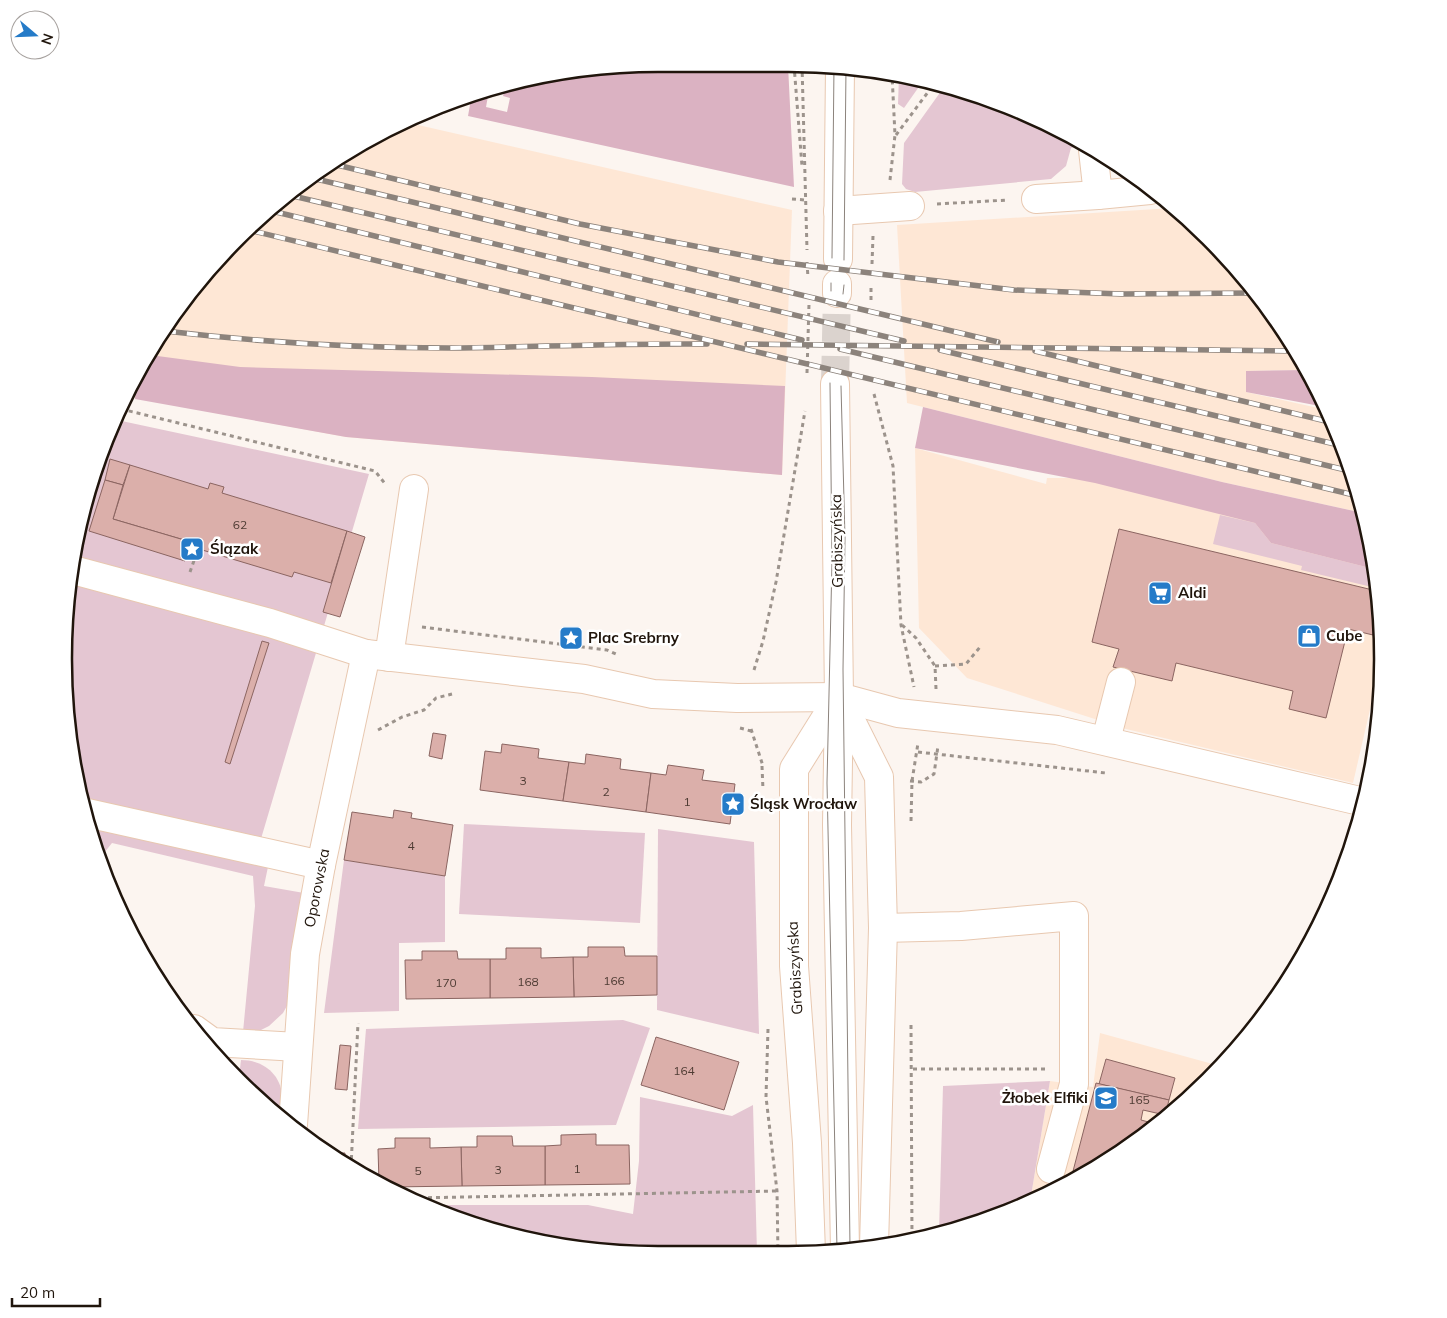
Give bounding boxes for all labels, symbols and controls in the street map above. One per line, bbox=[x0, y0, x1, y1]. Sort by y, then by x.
north arrow bbox=[10, 10, 60, 60]
text: N bbox=[37, 31, 58, 47]
street label: Grabiszyńska bbox=[826, 494, 847, 588]
house number: 62 bbox=[233, 517, 247, 532]
place icon: Ślązak bbox=[179, 536, 205, 562]
place label: Ślązak bbox=[210, 539, 259, 558]
supermarket icon: Aldi bbox=[1147, 580, 1173, 606]
place label: Aldi bbox=[1178, 583, 1206, 602]
shop icon: Cube bbox=[1296, 623, 1322, 649]
place icon: Plac Srebrny bbox=[558, 625, 584, 651]
place label: Cube bbox=[1326, 626, 1363, 645]
place label: Plac Srebrny bbox=[588, 628, 680, 647]
house number: 3 bbox=[519, 773, 527, 788]
house number: 2 bbox=[602, 784, 610, 799]
place icon: Śląsk Wrocław bbox=[720, 791, 746, 817]
house number: 1 bbox=[683, 794, 691, 809]
place label: Śląsk Wrocław bbox=[750, 794, 858, 813]
house number: 4 bbox=[407, 838, 415, 853]
street label: Oporowska bbox=[300, 847, 333, 929]
street label: Grabiszyńska bbox=[783, 921, 806, 1015]
house number: 166 bbox=[603, 973, 625, 988]
house number: 168 bbox=[517, 974, 539, 989]
house number: 170 bbox=[435, 975, 457, 990]
house number: 164 bbox=[673, 1063, 695, 1078]
school or university icon: Żłobek Elfiki bbox=[1093, 1085, 1119, 1111]
place label: Żłobek Elfiki bbox=[1002, 1088, 1088, 1107]
house number: 165 bbox=[1128, 1092, 1150, 1107]
house number: 1 bbox=[573, 1161, 581, 1176]
house number: 3 bbox=[494, 1162, 502, 1177]
house number: 5 bbox=[414, 1163, 422, 1178]
scale bar bbox=[12, 1276, 100, 1308]
text: 20 m bbox=[20, 1283, 55, 1302]

